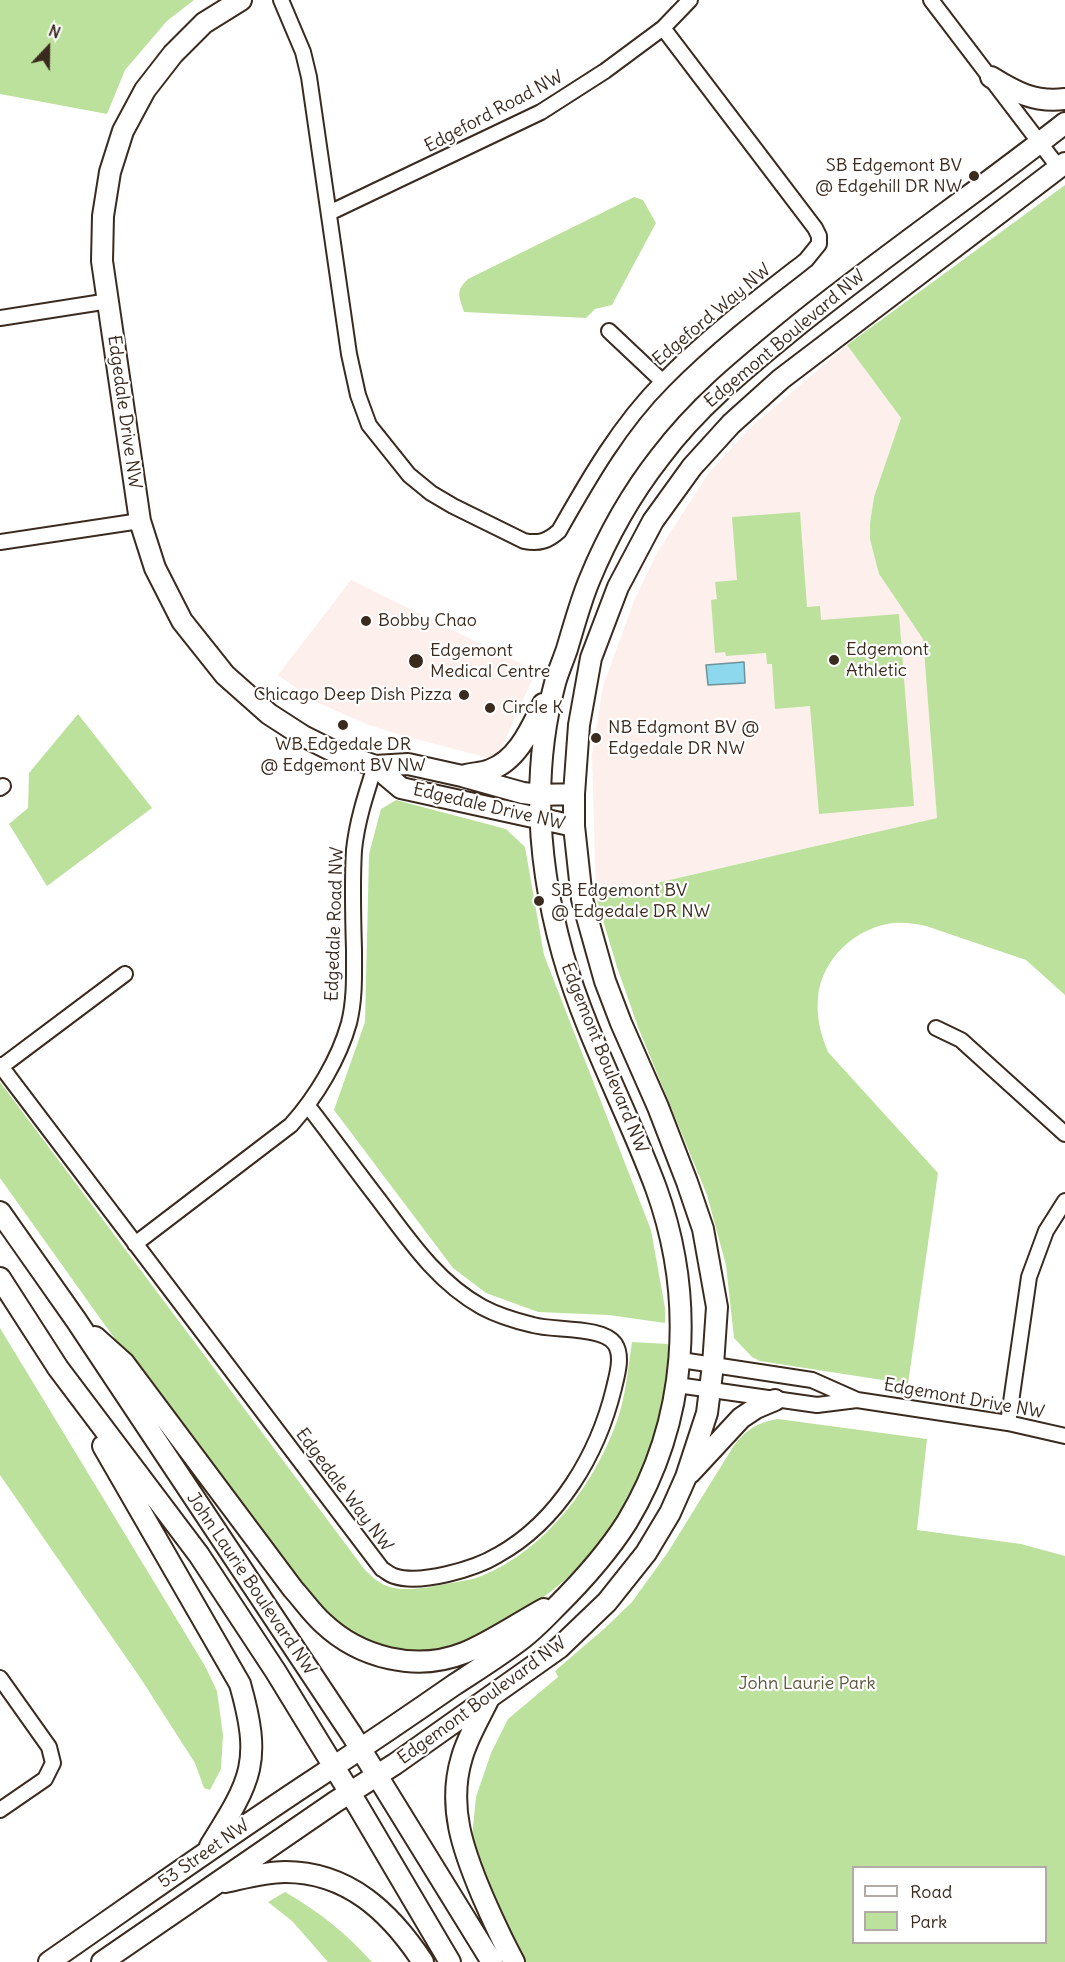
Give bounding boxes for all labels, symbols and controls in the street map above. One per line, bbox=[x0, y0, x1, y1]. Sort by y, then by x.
north arrow bbox=[18, 18, 78, 78]
text: N bbox=[46, 20, 64, 43]
street label: Edgeford Road NW bbox=[421, 66, 567, 158]
place label: SB Edgemont BV @ Edgehill DR NW bbox=[815, 155, 962, 198]
marker: SB Edgemont BV @ Edgehill DR NW bbox=[967, 169, 981, 183]
street label: Edgeford Way NW bbox=[648, 259, 776, 371]
street label: Edgemont Boulevard NW bbox=[700, 265, 870, 413]
street label: Edgedale Drive NW bbox=[103, 334, 145, 490]
place label: Bobby Chao bbox=[378, 610, 477, 632]
marker: Bobby Chao bbox=[359, 614, 373, 628]
place label: Edgemont Athletic bbox=[846, 639, 929, 682]
place label: Edgemont Medical Centre bbox=[430, 640, 550, 682]
marker: Edgemont Medical Centre bbox=[407, 652, 425, 670]
marker: Edgemont Athletic bbox=[827, 653, 841, 667]
place label: Chicago Deep Dish Pizza bbox=[253, 684, 452, 706]
marker: Chicago Deep Dish Pizza bbox=[457, 688, 471, 702]
place label: Circle K bbox=[502, 697, 563, 719]
marker: Circle K bbox=[483, 701, 497, 715]
place label: NB Edgmont BV @ Edgedale DR NW bbox=[608, 717, 759, 760]
marker: WB Edgedale DR @ Edgemont BV NW bbox=[336, 718, 350, 732]
marker: NB Edgmont BV @ Edgedale DR NW bbox=[589, 731, 603, 745]
place label: WB Edgedale DR @ Edgemont BV NW bbox=[260, 734, 426, 777]
street label: Edgedale Drive NW bbox=[411, 779, 567, 835]
street label: Edgedale Road NW bbox=[322, 846, 348, 1002]
place label: SB Edgemont BV @ Edgedale DR NW bbox=[551, 880, 710, 922]
marker: SB Edgemont BV @ Edgedale DR NW bbox=[532, 894, 546, 908]
street label: Edgemont Boulevard NW bbox=[556, 960, 652, 1156]
street label: Edgemont Drive NW bbox=[882, 1374, 1046, 1424]
street label: Edgedale Way NW bbox=[291, 1424, 397, 1556]
street label: John Laurie Boulevard NW bbox=[182, 1488, 320, 1680]
street label: Edgemont Boulevard NW bbox=[394, 1633, 570, 1769]
park label: John Laurie Park bbox=[738, 1673, 876, 1695]
street label: 53 Street NW bbox=[154, 1815, 254, 1893]
legend bbox=[852, 1866, 1047, 1944]
text: Road bbox=[910, 1880, 952, 1903]
text: Park bbox=[910, 1910, 947, 1933]

